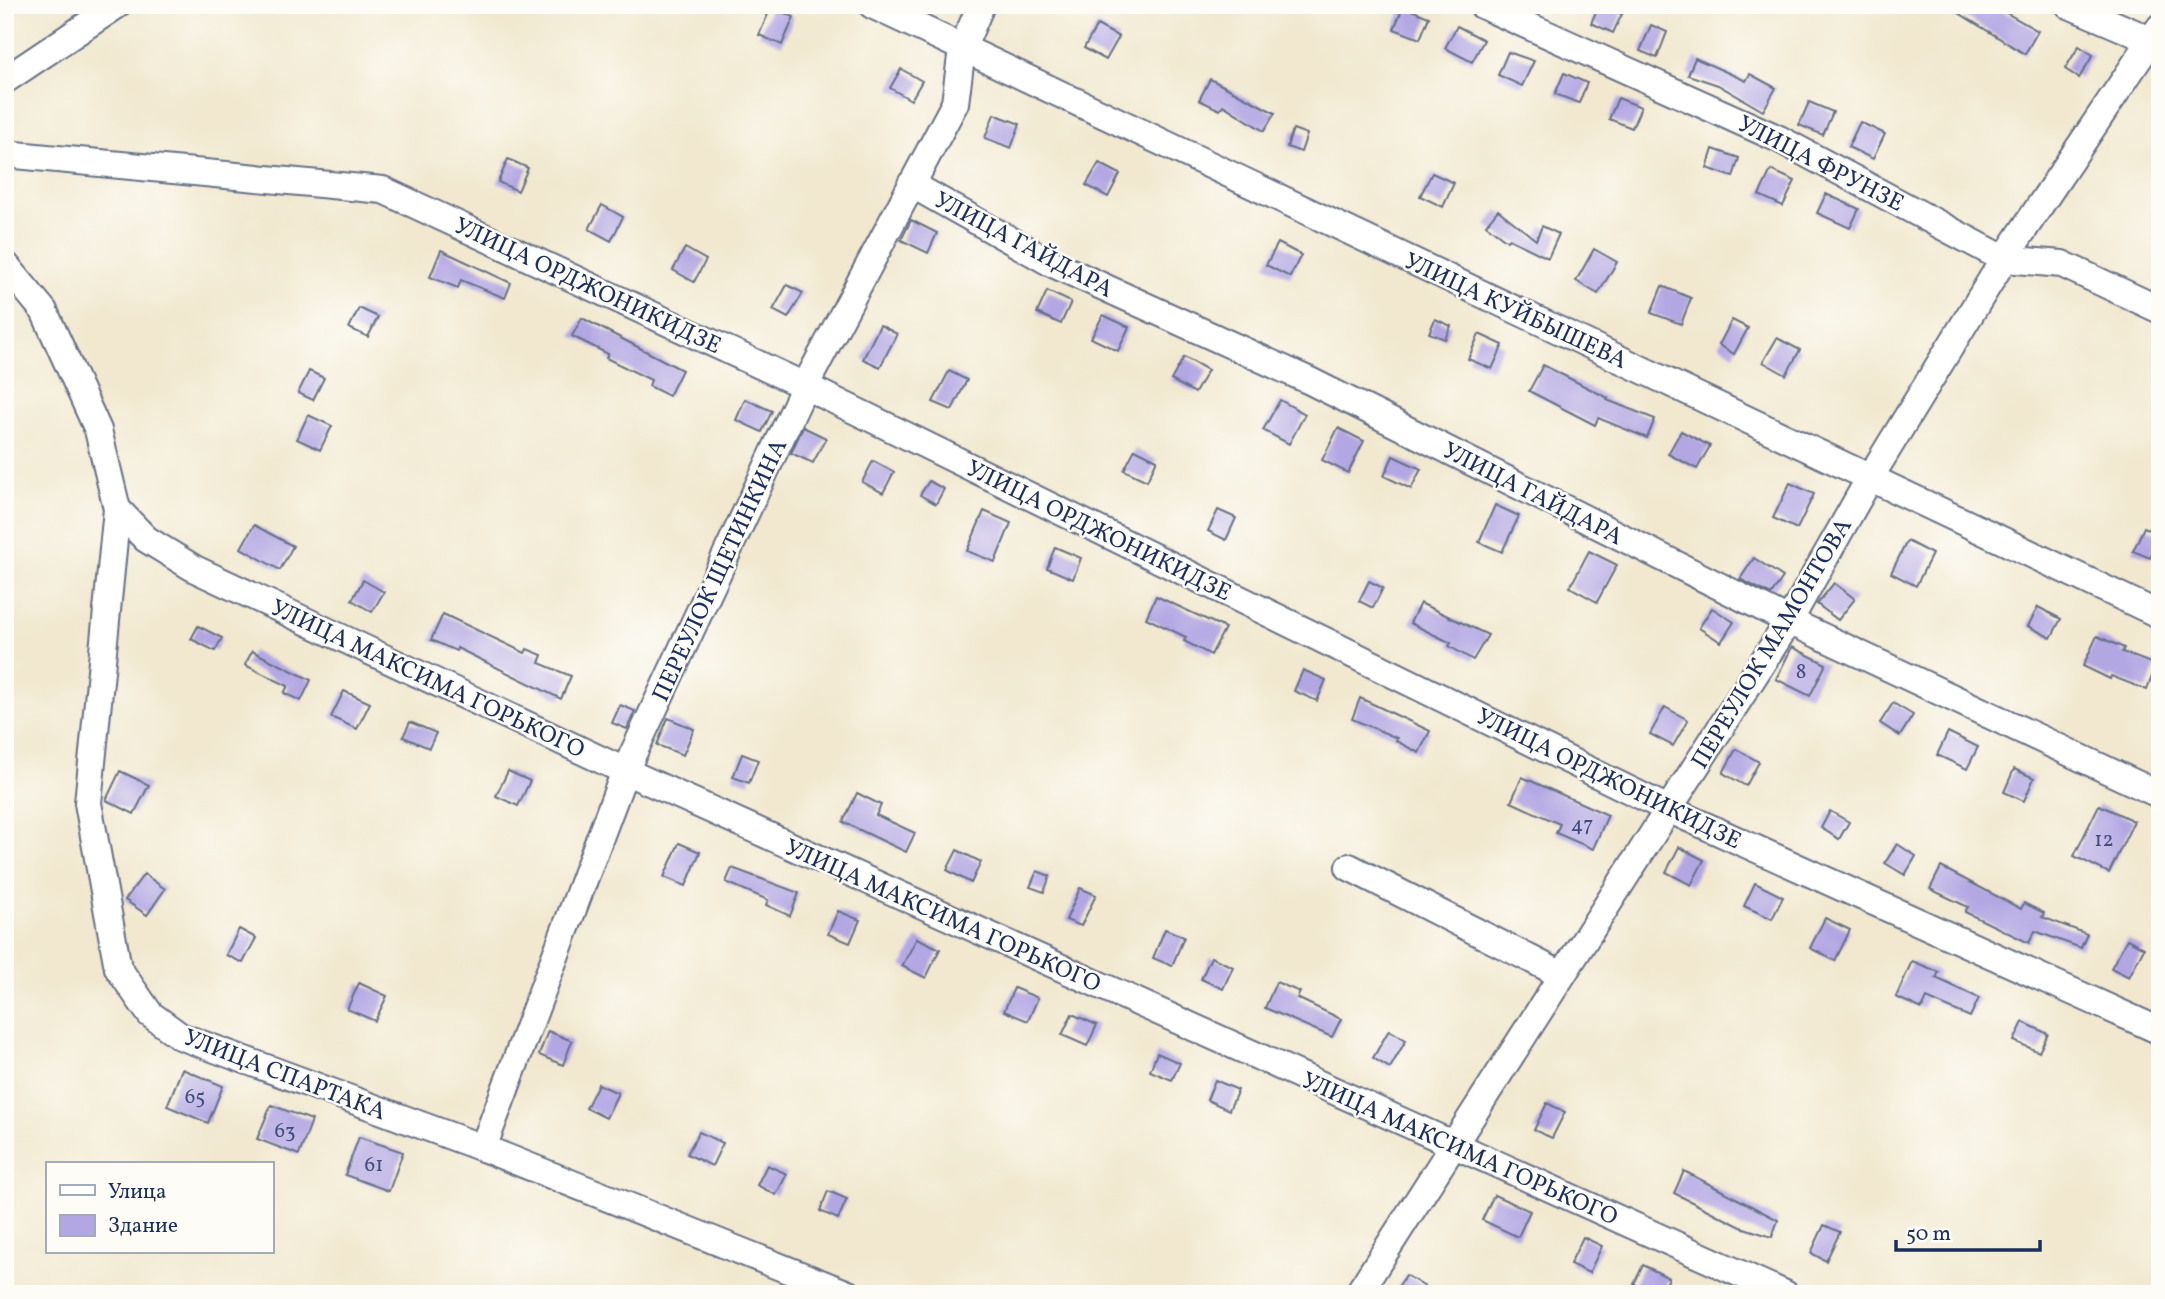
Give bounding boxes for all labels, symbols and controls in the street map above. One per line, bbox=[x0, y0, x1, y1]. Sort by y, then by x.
street label: УЛИЦА ФРУНЗЕ bbox=[1731, 108, 1909, 221]
street label: УЛИЦА ГАЙДАРА bbox=[927, 184, 1119, 307]
street label: УЛИЦА ОРДЖОНИКИДЗЕ bbox=[448, 210, 726, 364]
street label: УЛИЦА КУЙБЫШЕВА bbox=[1398, 245, 1632, 379]
street label: ПЕРЕУЛОК ЩЕТИНКИНА bbox=[645, 434, 797, 708]
street label: УЛИЦА ГАЙДАРА bbox=[1436, 435, 1628, 555]
street label: УЛИЦА ОРДЖОНИКИДЗЕ bbox=[960, 453, 1237, 611]
street label: ПЕРЕУЛОК МАМОНТОВА bbox=[1684, 512, 1861, 776]
street label: УЛИЦА МАКСИМА ГОРЬКОГО bbox=[264, 592, 590, 768]
house number: 8 bbox=[1796, 658, 1806, 687]
street label: УЛИЦА ОРДЖОНИКИДЗЕ bbox=[1470, 701, 1747, 859]
house number: 47 bbox=[1571, 811, 1593, 840]
house number: 12 bbox=[2094, 826, 2114, 855]
street label: УЛИЦА МАКСИМА ГОРЬКОГО bbox=[778, 831, 1106, 1002]
street label: УЛИЦА СПАРТАКА bbox=[178, 1022, 391, 1130]
street label: УЛИЦА МАКСИМА ГОРЬКОГО bbox=[1295, 1064, 1623, 1235]
house number: 65 bbox=[185, 1083, 205, 1112]
house number: 63 bbox=[274, 1117, 296, 1146]
house number: 61 bbox=[365, 1151, 383, 1180]
legend bbox=[46, 1162, 273, 1254]
text: Улица bbox=[108, 1178, 166, 1207]
scale bar bbox=[1896, 1208, 2039, 1252]
text: Здание bbox=[108, 1212, 178, 1241]
text: 50 m bbox=[1906, 1220, 1951, 1249]

